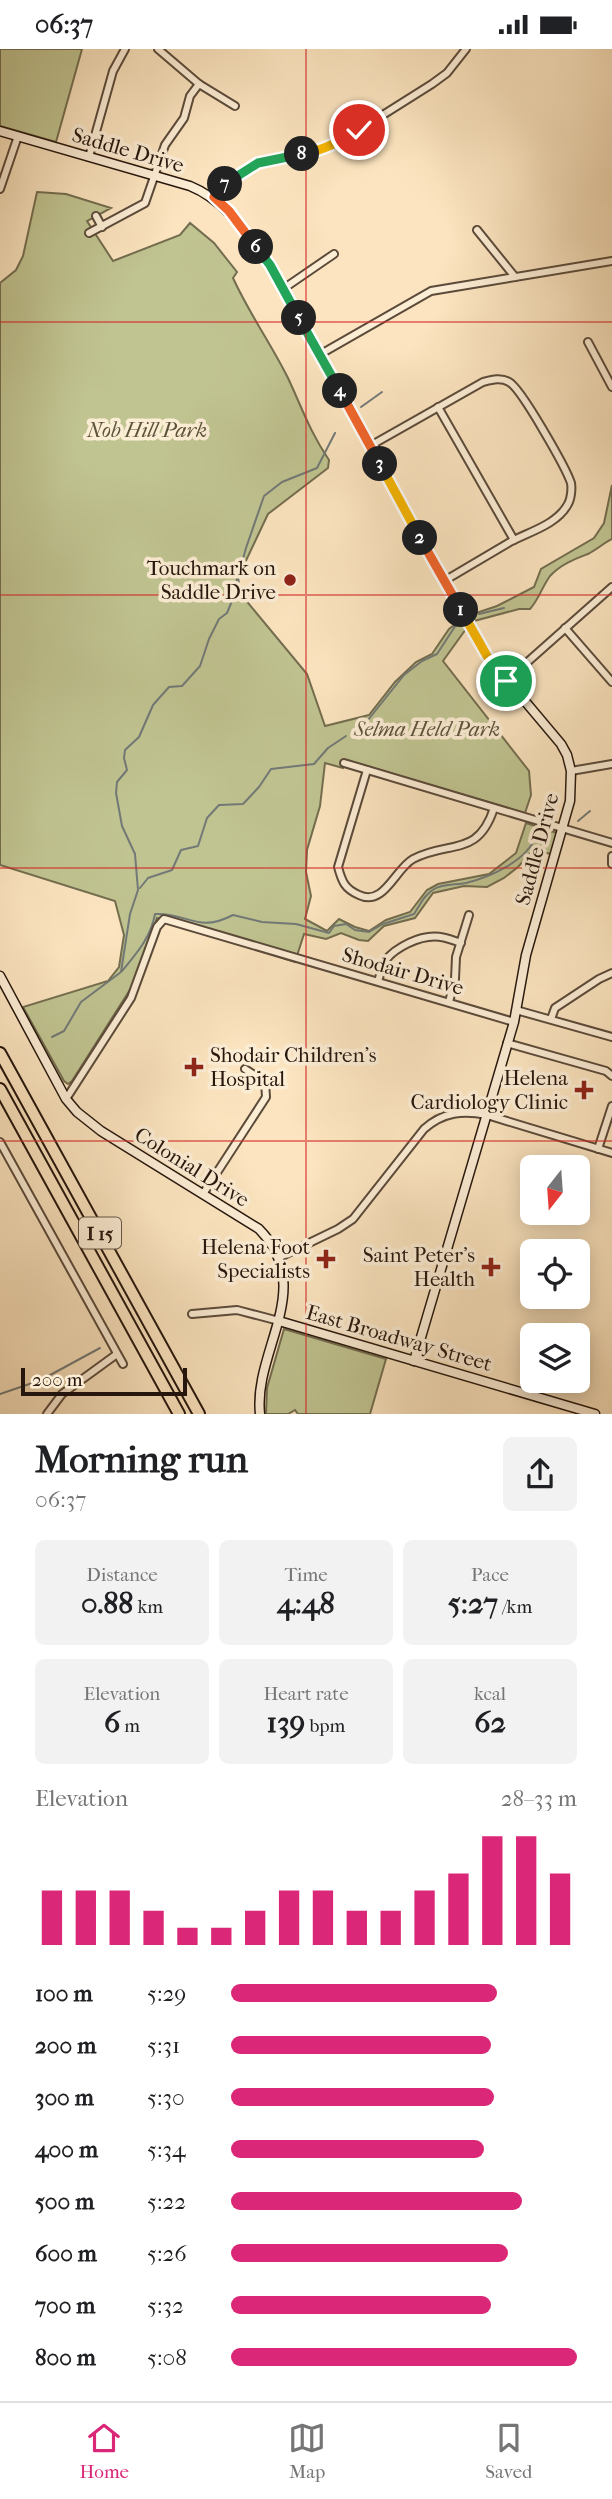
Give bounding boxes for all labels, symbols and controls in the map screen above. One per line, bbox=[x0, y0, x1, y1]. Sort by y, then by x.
text: 06:37 bbox=[35, 9, 93, 40]
pin bbox=[329, 100, 389, 160]
icon: check bbox=[340, 111, 378, 149]
street label: Saddle Drive bbox=[69, 123, 187, 177]
pin: 8 bbox=[284, 137, 320, 171]
text: 8 bbox=[297, 142, 306, 164]
pin: 7 bbox=[208, 167, 243, 201]
text: 7 bbox=[220, 172, 229, 194]
pin: 6 bbox=[238, 229, 274, 265]
text: 6 bbox=[250, 235, 261, 257]
pin: 5 bbox=[282, 301, 316, 335]
text: 5 bbox=[294, 306, 303, 328]
pin: 4 bbox=[322, 373, 358, 409]
text: 4 bbox=[334, 379, 345, 401]
park label: Nob Hill Park bbox=[86, 418, 207, 442]
pin: 3 bbox=[362, 447, 398, 481]
text: 3 bbox=[376, 452, 383, 474]
pin: 2 bbox=[402, 521, 438, 555]
text: 2 bbox=[415, 526, 424, 548]
place label: Touchmark on Saddle Drive bbox=[147, 556, 276, 604]
marker: Touchmark on Saddle Drive bbox=[282, 572, 298, 588]
pin: 1 bbox=[444, 593, 478, 627]
text: 1 bbox=[457, 598, 464, 620]
pin bbox=[476, 651, 536, 711]
icon: arrive bbox=[487, 662, 525, 700]
park label: Selma Held Park bbox=[353, 717, 500, 741]
street label: Saddle Drive bbox=[510, 790, 564, 908]
street label: Shodair Drive bbox=[339, 942, 467, 1000]
place label: Shodair Children's Hospital bbox=[210, 1043, 377, 1091]
marker: Shodair Children's Hospital bbox=[184, 1057, 204, 1077]
place label: Helena Cardiology Clinic bbox=[411, 1066, 568, 1114]
marker: Helena Cardiology Clinic bbox=[574, 1080, 594, 1100]
street label: Colonial Drive bbox=[130, 1122, 254, 1212]
north arrow bbox=[520, 1155, 590, 1225]
map controls bbox=[520, 1155, 590, 1393]
road number: I 15 bbox=[79, 1217, 121, 1249]
place label: Helena Foot Specialists bbox=[201, 1235, 310, 1283]
button: locate bbox=[520, 1239, 590, 1309]
place label: Saint Peter's Health bbox=[363, 1243, 475, 1291]
marker: Helena Foot Specialists bbox=[316, 1249, 336, 1269]
marker: Saint Peter's Health bbox=[481, 1257, 501, 1277]
street label: East Broadway Street bbox=[303, 1300, 495, 1376]
button: layers bbox=[520, 1323, 590, 1393]
scale bar bbox=[21, 1365, 187, 1397]
text: 200 m bbox=[32, 1369, 83, 1391]
text: Morning run bbox=[35, 1437, 248, 1482]
button: share bbox=[503, 1437, 577, 1511]
text: 06:37 bbox=[35, 1486, 86, 1513]
text: Distance bbox=[86, 1564, 158, 1586]
text: Time bbox=[284, 1564, 328, 1586]
text: Pace bbox=[471, 1564, 509, 1586]
text: 0.88 bbox=[81, 1586, 133, 1621]
text: 4:48 bbox=[277, 1586, 335, 1621]
text: 5:27 bbox=[448, 1586, 498, 1621]
text: km bbox=[133, 1596, 163, 1618]
text: /km bbox=[498, 1596, 532, 1618]
text: Elevation bbox=[84, 1683, 160, 1705]
text: Heart rate bbox=[263, 1683, 349, 1705]
text: kcal bbox=[474, 1683, 506, 1705]
text: 6 bbox=[104, 1705, 120, 1740]
text: 139 bbox=[267, 1705, 305, 1740]
text: 62 bbox=[474, 1705, 506, 1740]
text: m bbox=[120, 1715, 140, 1737]
text: bpm bbox=[305, 1715, 345, 1737]
text: Elevation bbox=[35, 1785, 128, 1812]
text: 28–33 m bbox=[501, 1785, 577, 1812]
text: 100 m bbox=[35, 1980, 93, 2007]
text: 5:29 bbox=[147, 1980, 186, 2007]
text: 200 m bbox=[35, 2032, 96, 2059]
text: 5:31 bbox=[147, 2032, 180, 2059]
text: 300 m bbox=[35, 2084, 94, 2111]
text: 5:30 bbox=[147, 2084, 185, 2111]
text: 400 m bbox=[35, 2136, 98, 2163]
text: 5:34 bbox=[147, 2136, 186, 2163]
text: 500 m bbox=[35, 2188, 94, 2215]
text: 5:22 bbox=[147, 2188, 186, 2215]
text: 600 m bbox=[35, 2240, 97, 2267]
text: 5:26 bbox=[147, 2240, 187, 2267]
text: 700 m bbox=[35, 2292, 95, 2319]
text: 5:32 bbox=[147, 2292, 184, 2319]
text: 800 m bbox=[35, 2344, 96, 2371]
text: 5:08 bbox=[147, 2344, 187, 2371]
tab: Home bbox=[80, 2419, 129, 2483]
tab: Map bbox=[288, 2419, 326, 2483]
tab: Saved bbox=[485, 2419, 532, 2483]

